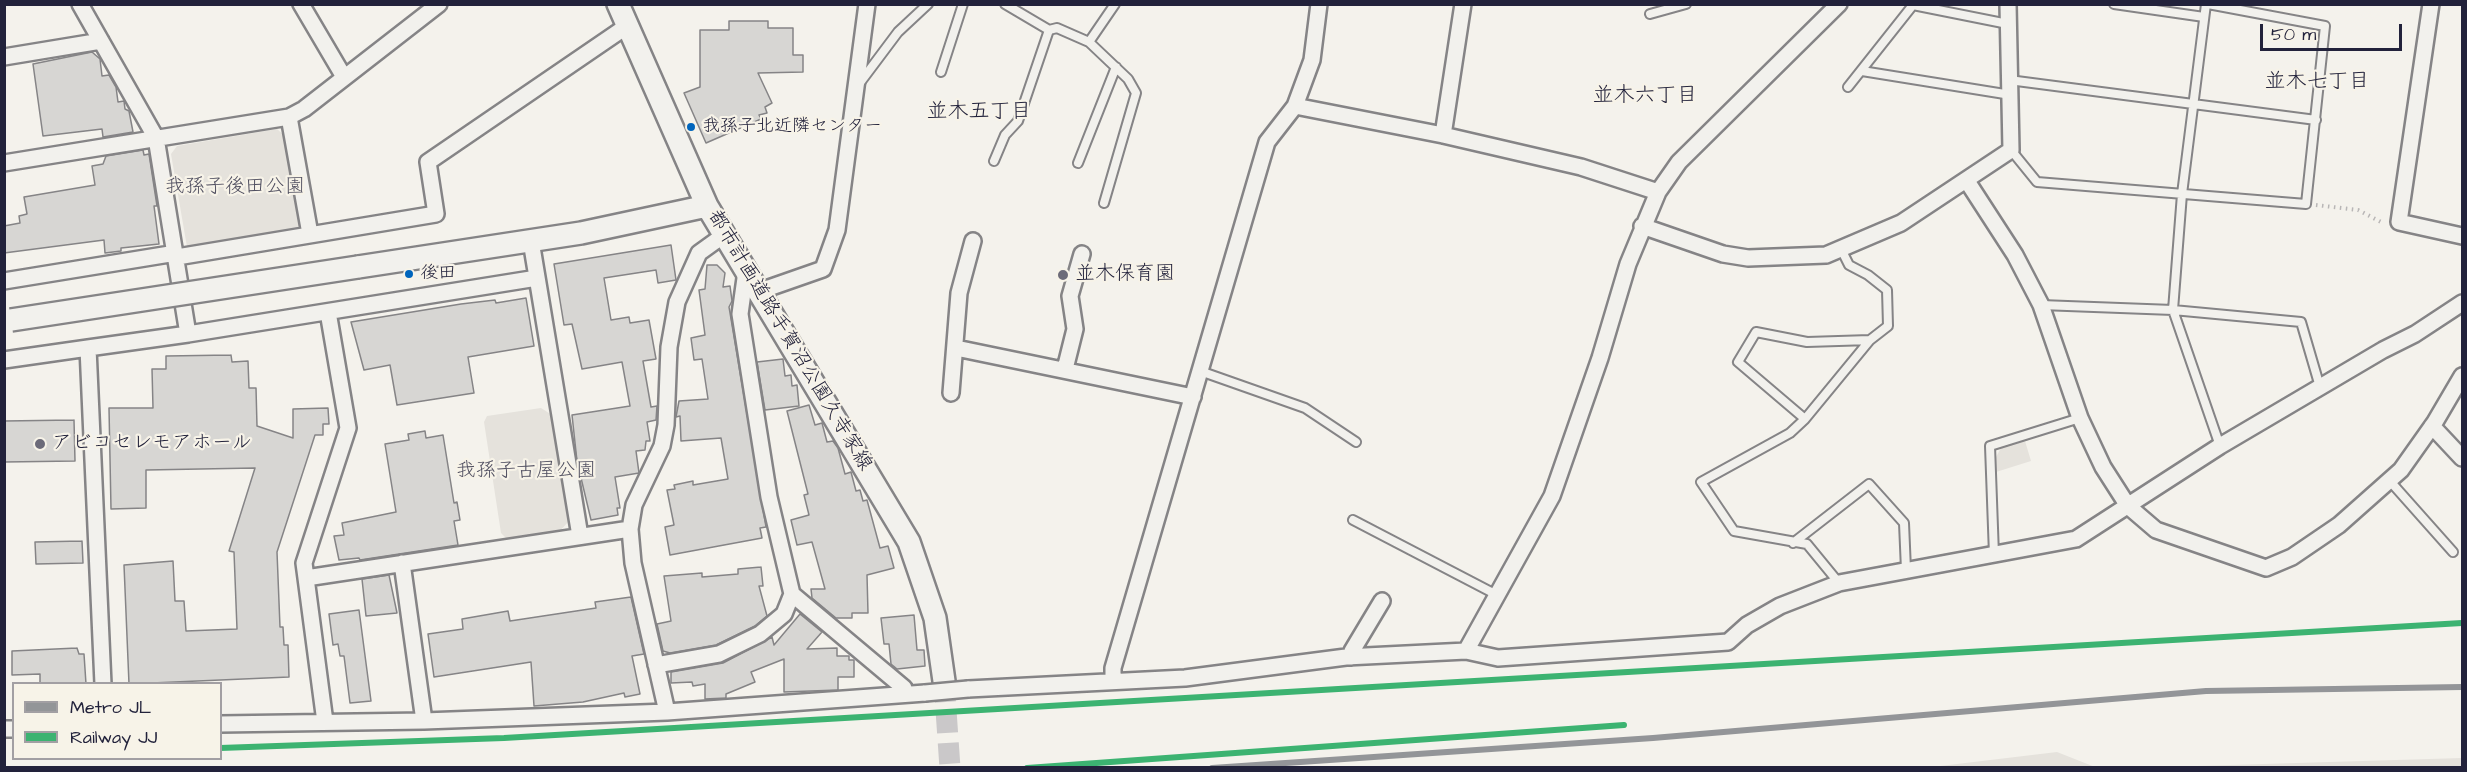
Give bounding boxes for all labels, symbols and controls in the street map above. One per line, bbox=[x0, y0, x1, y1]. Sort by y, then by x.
scale bar bbox=[2263, 12, 2406, 50]
text: 50 m bbox=[2271, 22, 2316, 47]
district label: 並木七丁目 bbox=[2265, 70, 2369, 96]
district label: 並木六丁目 bbox=[1593, 84, 1697, 110]
district label: 並木五丁目 bbox=[927, 100, 1031, 126]
place label: 我孫子北近隣センター bbox=[702, 116, 882, 138]
marker: 我孫子北近隣センター bbox=[685, 121, 697, 133]
park label: 我孫子後田公園 bbox=[165, 176, 305, 200]
street label: 都市計画道路手賀沼公園久寺家線 bbox=[701, 206, 877, 476]
place label: 後田 bbox=[420, 263, 456, 285]
place label: 並木保育園 bbox=[1075, 263, 1175, 287]
marker: 後田 bbox=[403, 268, 415, 280]
marker: 並木保育園 bbox=[1056, 268, 1070, 282]
place label: アビコセレモアホール bbox=[52, 432, 252, 456]
marker: アビコセレモアホール bbox=[33, 437, 47, 451]
park label: 我孫子古屋公園 bbox=[456, 460, 596, 484]
legend bbox=[12, 682, 222, 760]
text: Metro JL bbox=[70, 695, 151, 720]
text: Railway JJ bbox=[70, 725, 157, 750]

